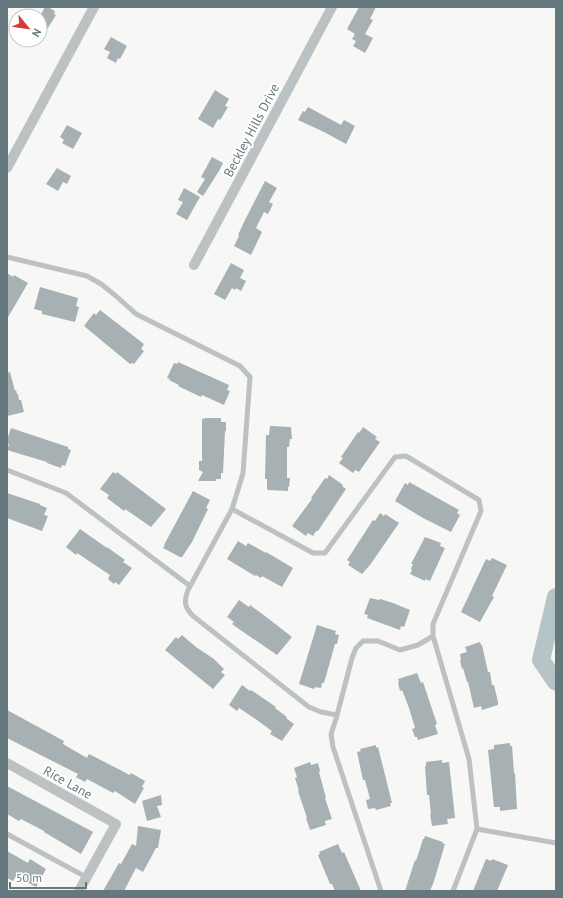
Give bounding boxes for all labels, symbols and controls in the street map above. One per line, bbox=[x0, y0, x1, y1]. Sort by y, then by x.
north arrow bbox=[8, 8, 48, 48]
text: N bbox=[29, 26, 45, 39]
street label: Beckley Hills Drive bbox=[220, 81, 283, 180]
street label: Rice Lane bbox=[40, 762, 95, 803]
scale bar bbox=[10, 864, 86, 890]
text: 50 m bbox=[16, 870, 42, 885]

